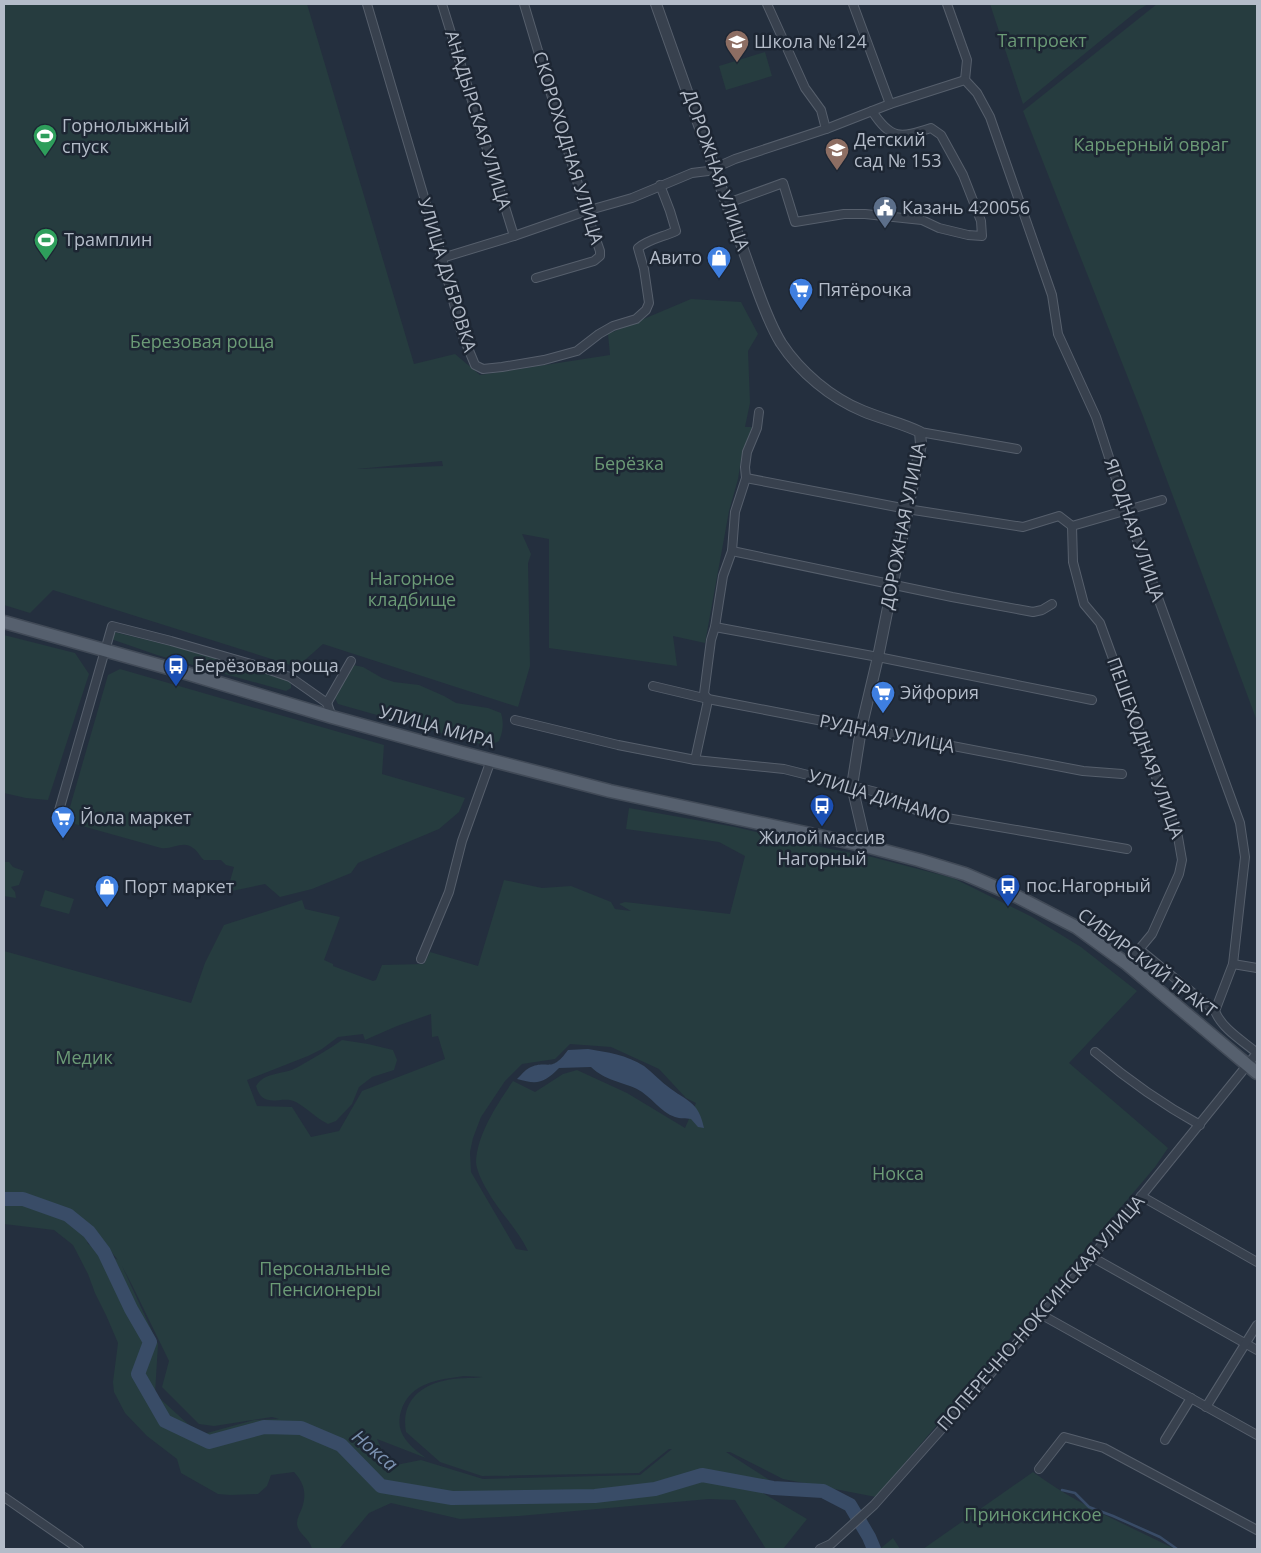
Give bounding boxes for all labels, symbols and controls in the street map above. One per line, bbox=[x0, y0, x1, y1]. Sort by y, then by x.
street label: АНАДЫРСКАЯ УЛИЦА bbox=[440, 27, 518, 213]
park label: Татпроект bbox=[997, 28, 1087, 52]
school or university icon: Школа №124 bbox=[724, 29, 750, 63]
place label: Школа №124 bbox=[754, 29, 867, 53]
street label: СКОРОХОДНАЯ УЛИЦА bbox=[528, 48, 610, 248]
street label: ДОРОЖНАЯ УЛИЦА bbox=[678, 86, 756, 254]
place label: Горнолыжный спуск bbox=[62, 113, 189, 158]
sports icon: Горнолыжный спуск bbox=[32, 123, 58, 157]
place label: Детский сад № 153 bbox=[854, 127, 942, 172]
park label: Карьерный овраг bbox=[1073, 132, 1229, 156]
school or university icon: Детский сад № 153 bbox=[824, 137, 850, 171]
street label: УЛИЦА ДУБРОВКА bbox=[413, 195, 483, 355]
public building icon: Казань 420056 bbox=[872, 195, 898, 229]
place label: Казань 420056 bbox=[902, 195, 1030, 219]
sports icon: Трамплин bbox=[33, 227, 59, 261]
place label: Трамплин bbox=[64, 227, 152, 251]
place label: Авито bbox=[650, 245, 702, 269]
shop icon: Авито bbox=[706, 245, 732, 279]
supermarket icon: Пятёрочка bbox=[788, 277, 814, 311]
place label: Пятёрочка bbox=[818, 277, 912, 301]
park label: Березовая роща bbox=[130, 329, 274, 353]
street label: ДОРОЖНАЯ УЛИЦА bbox=[874, 440, 930, 611]
park label: Берёзка bbox=[594, 451, 664, 475]
street label: ЯГОДНАЯ УЛИЦА bbox=[1099, 455, 1171, 605]
park label: Нагорное кладбище bbox=[368, 566, 456, 611]
bus stop icon: Берёзовая роща bbox=[163, 653, 189, 687]
place label: Берёзовая роща bbox=[194, 653, 339, 677]
street label: ПЕШЕХОДНАЯ УЛИЦА bbox=[1102, 654, 1190, 842]
supermarket icon: Эйфория bbox=[870, 680, 896, 714]
place label: Эйфория bbox=[900, 680, 979, 704]
street label: УЛИЦА МИРА bbox=[377, 699, 498, 753]
street label: РУДНАЯ УЛИЦА bbox=[818, 708, 957, 758]
street label: УЛИЦА ДИНАМО bbox=[805, 763, 953, 829]
bus stop icon: Жилой массив Нагорный bbox=[809, 793, 835, 827]
supermarket icon: Йола маркет bbox=[50, 805, 76, 839]
place label: Йола маркет bbox=[80, 805, 192, 829]
place label: Жилой массив Нагорный bbox=[759, 825, 885, 870]
bus stop icon: пос.Нагорный bbox=[995, 873, 1021, 907]
place label: пос.Нагорный bbox=[1026, 873, 1151, 897]
shop icon: Порт маркет bbox=[94, 874, 120, 908]
place label: Порт маркет bbox=[124, 874, 235, 898]
street label: СИБИРСКИЙ ТРАКТ bbox=[1073, 902, 1222, 1022]
park label: Медик bbox=[55, 1045, 113, 1069]
park label: Нокса bbox=[872, 1161, 924, 1185]
street label: ПОПЕРЕЧНО-НОКСИНСКАЯ УЛИЦА bbox=[931, 1189, 1150, 1435]
park label: Персональные Пенсионеры bbox=[259, 1256, 391, 1301]
water label: Нокса bbox=[347, 1423, 403, 1477]
park label: Приноксинское bbox=[964, 1502, 1102, 1526]

